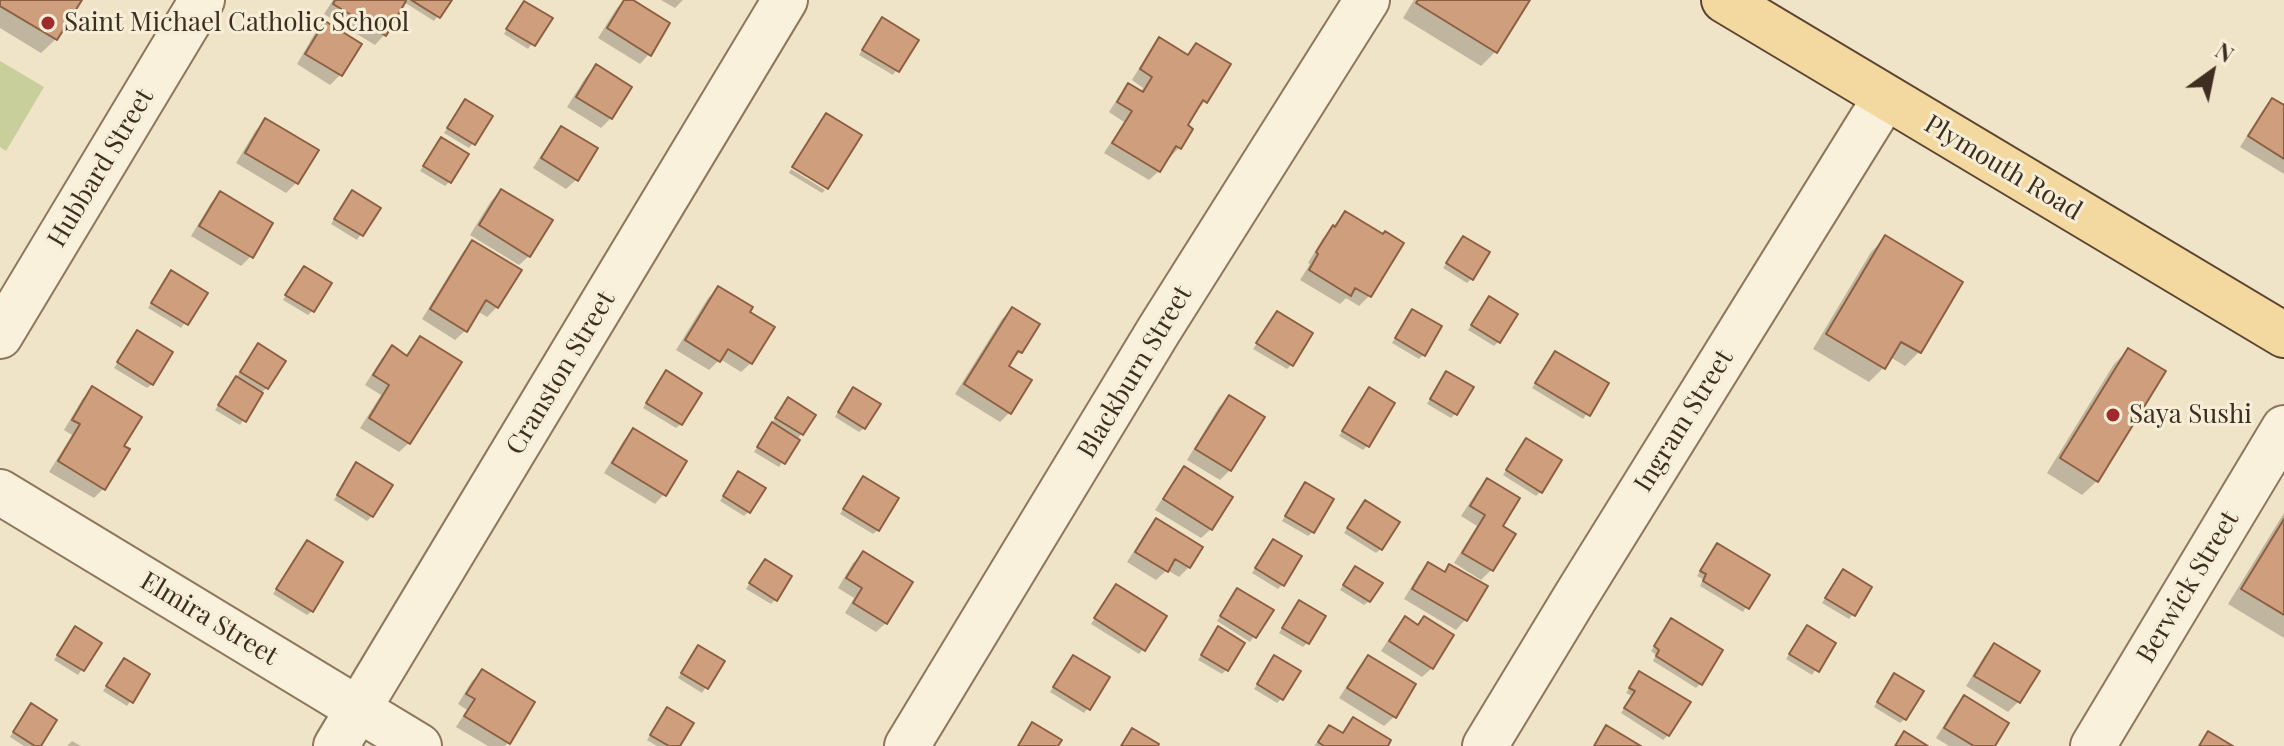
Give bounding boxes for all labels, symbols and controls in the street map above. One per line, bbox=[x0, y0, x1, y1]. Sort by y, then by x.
place label: Saint Michael Catholic School bbox=[64, 7, 409, 39]
marker: Saint Michael Catholic School bbox=[39, 14, 57, 32]
north arrow bbox=[2172, 32, 2252, 112]
text: N bbox=[2210, 35, 2240, 69]
street label: Hubbard Street bbox=[41, 83, 161, 253]
street label: Plymouth Road bbox=[1919, 109, 2087, 227]
street label: Blackburn Street bbox=[1071, 280, 1199, 464]
street label: Cranston Street bbox=[500, 286, 622, 460]
street label: Ingram Street bbox=[1628, 344, 1740, 498]
place label: Saya Sushi bbox=[2129, 399, 2252, 431]
marker: Saya Sushi bbox=[2104, 406, 2122, 424]
street label: Berwick Street bbox=[2130, 505, 2246, 669]
street label: Elmira Street bbox=[135, 566, 283, 672]

